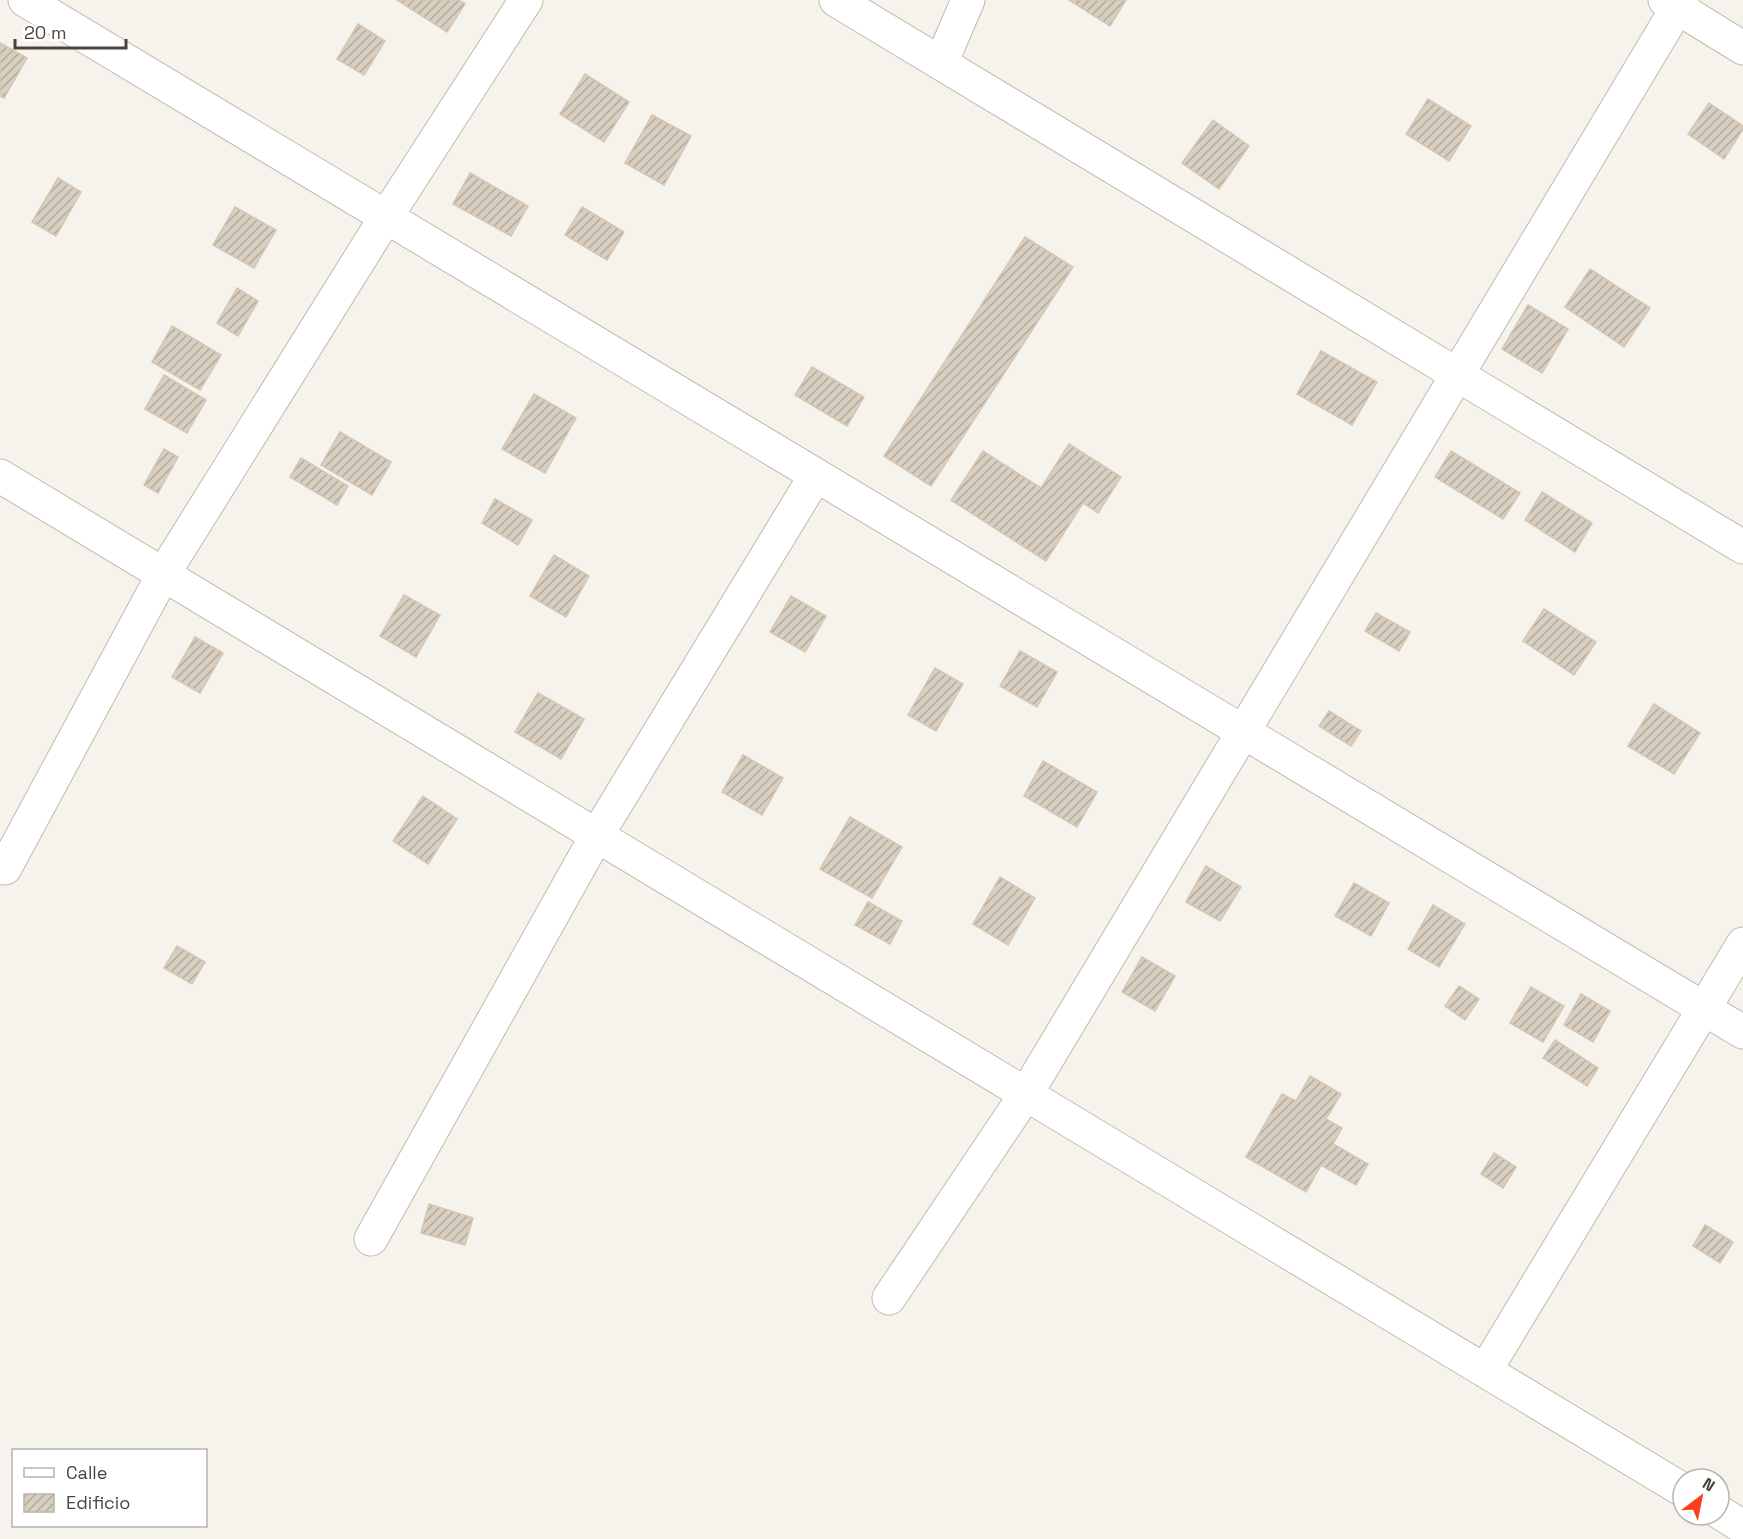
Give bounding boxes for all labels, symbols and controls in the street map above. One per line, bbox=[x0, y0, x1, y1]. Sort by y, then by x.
scale bar bbox=[15, 12, 126, 50]
text: 20 m bbox=[24, 21, 67, 44]
legend bbox=[12, 1449, 207, 1527]
text: Calle bbox=[66, 1461, 107, 1484]
north arrow bbox=[1671, 1467, 1731, 1527]
text: N bbox=[1699, 1473, 1719, 1496]
text: Edificio bbox=[66, 1491, 130, 1514]

